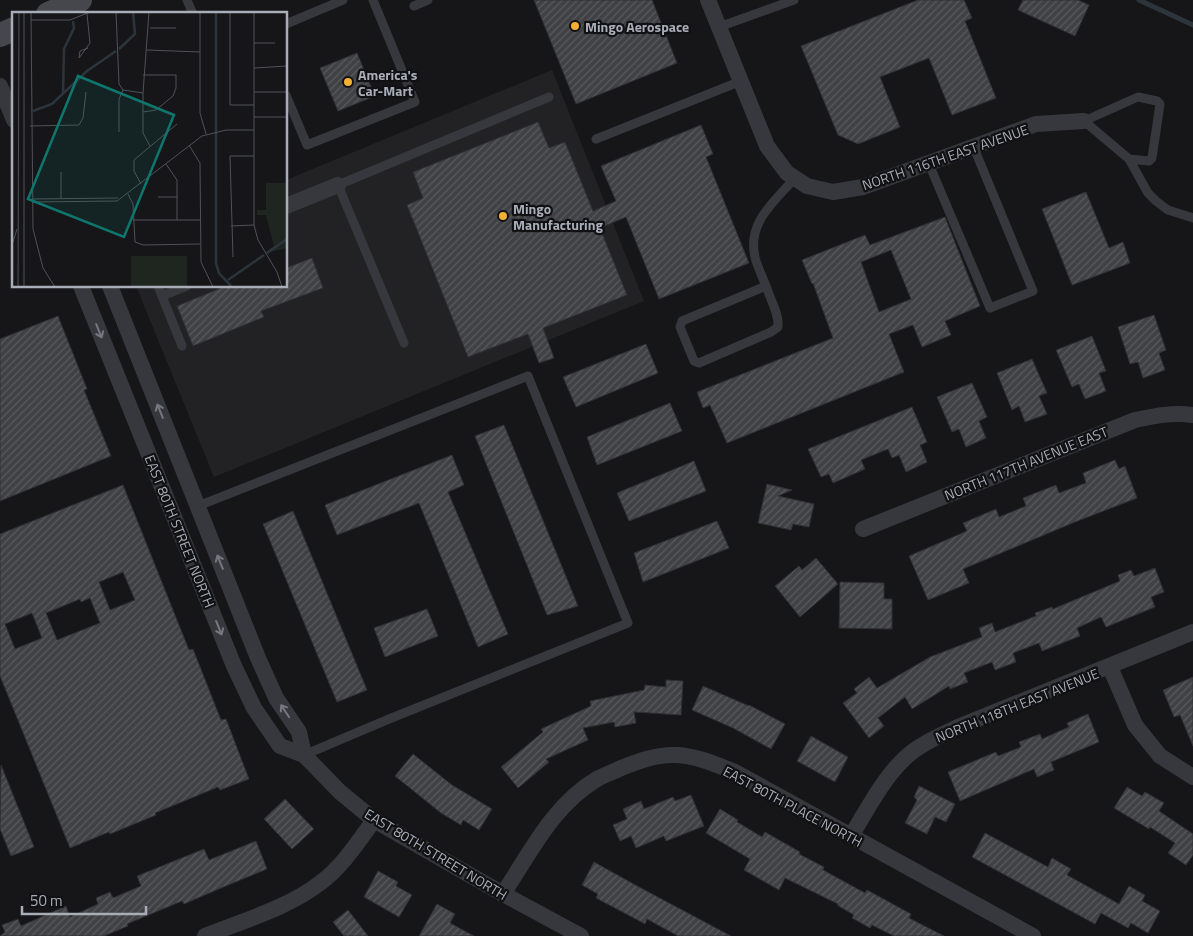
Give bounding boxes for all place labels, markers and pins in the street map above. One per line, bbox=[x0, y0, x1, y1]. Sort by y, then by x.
place label: Mingo Aerospace bbox=[585, 16, 689, 37]
marker: Mingo Aerospace bbox=[569, 20, 581, 32]
place label: America's Car-Mart bbox=[358, 64, 418, 101]
marker: America's Car-Mart bbox=[342, 76, 354, 88]
place label: Mingo Manufacturing bbox=[513, 198, 603, 235]
marker: Mingo Manufacturing bbox=[497, 210, 509, 222]

